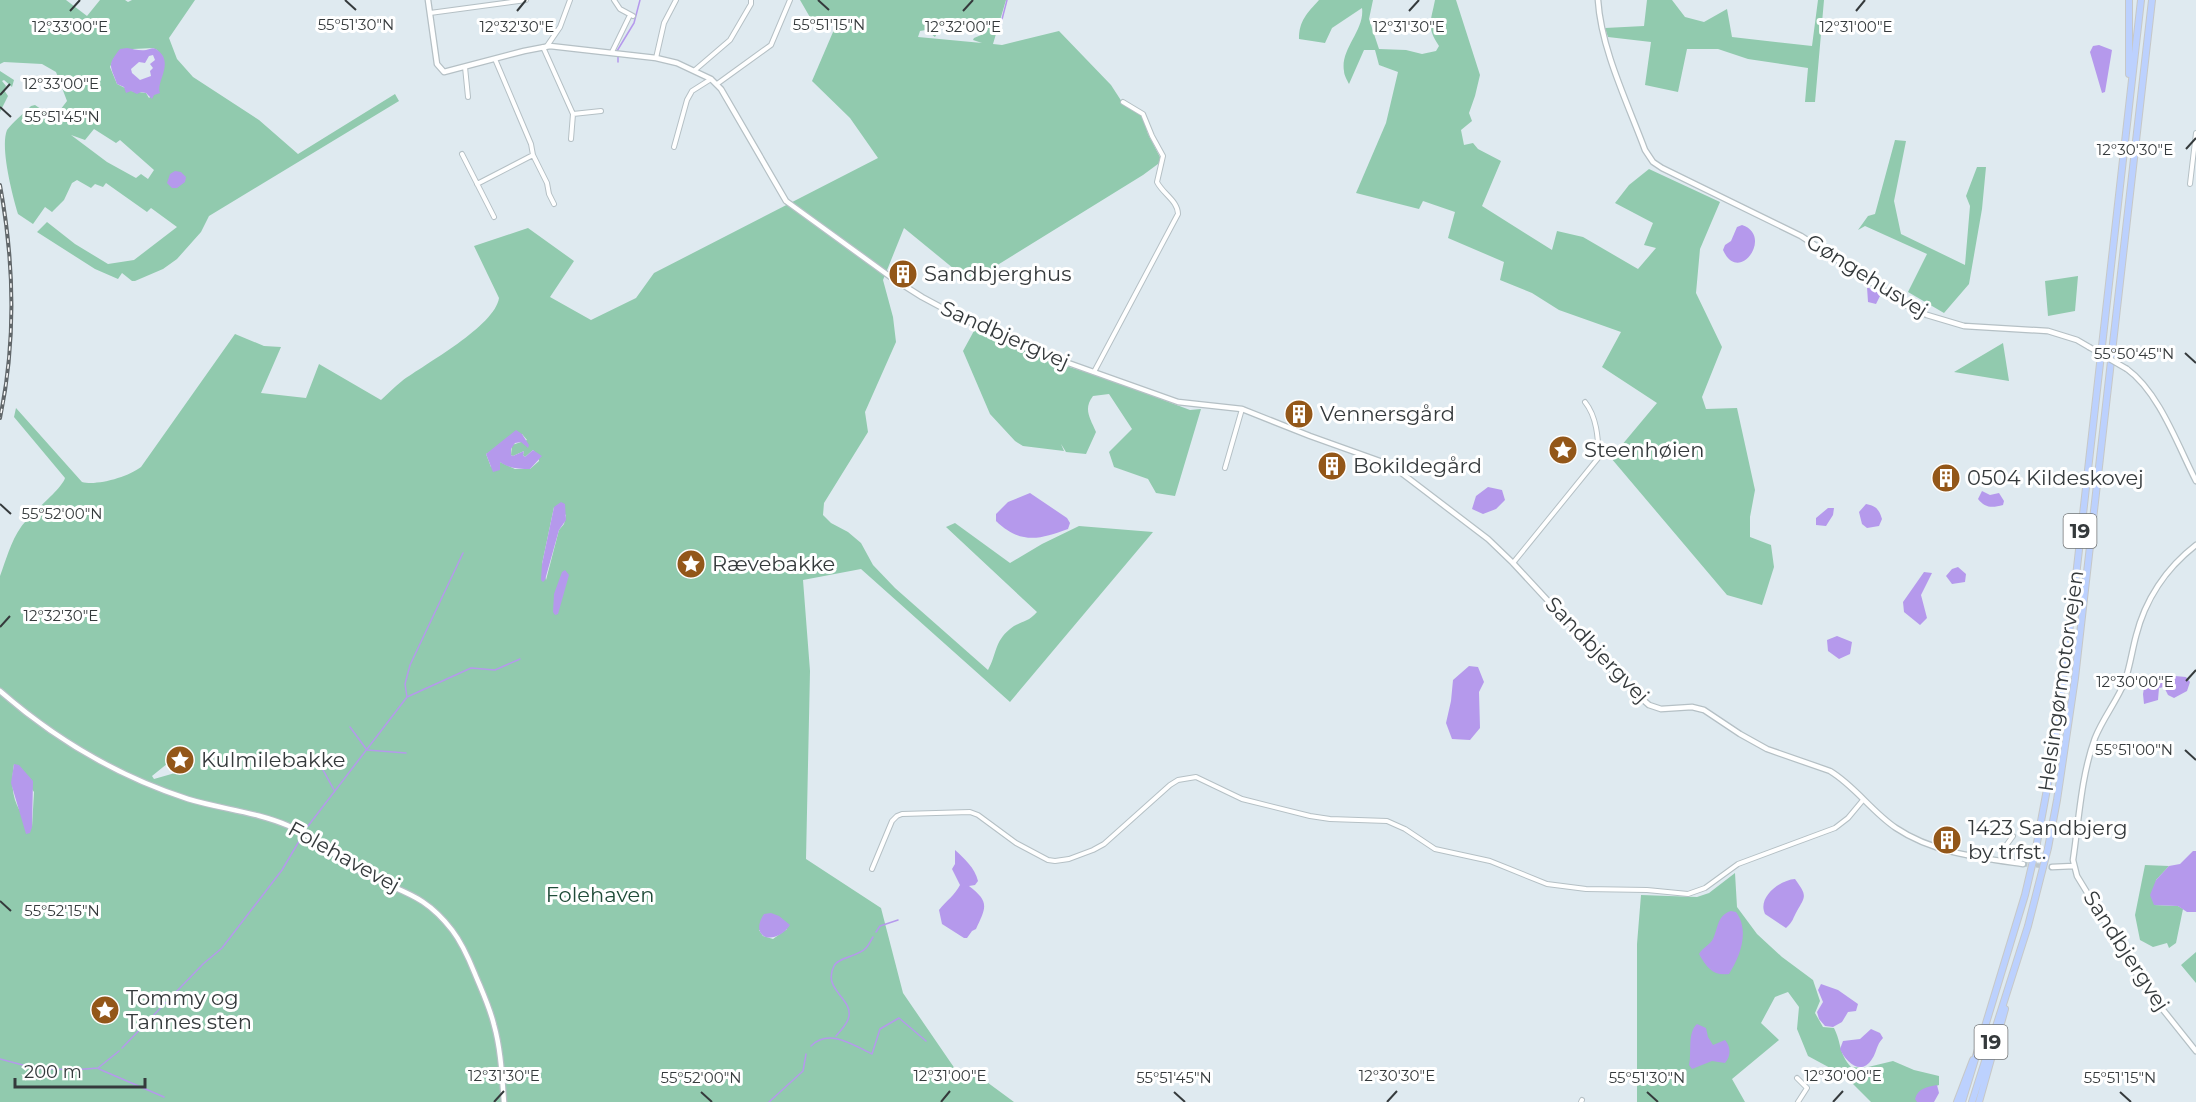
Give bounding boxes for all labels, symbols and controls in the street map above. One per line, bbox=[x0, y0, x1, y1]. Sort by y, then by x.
text: 55°51'30"N bbox=[318, 15, 394, 34]
text: 55°51'15"N bbox=[793, 15, 865, 34]
text: 12°33'00"E bbox=[32, 17, 108, 36]
text: 12°32'30"E bbox=[480, 17, 554, 36]
text: 12°32'00"E bbox=[925, 17, 1001, 36]
text: 12°31'30"E bbox=[1373, 17, 1445, 36]
text: 12°31'00"E bbox=[1819, 17, 1893, 36]
text: 12°33'00"E bbox=[23, 74, 99, 93]
text: 55°51'45"N bbox=[24, 107, 100, 126]
text: 12°30'30"E bbox=[2097, 140, 2173, 159]
street label: Gøngehusvej bbox=[1802, 228, 1933, 323]
building icon: Sandbjerghus bbox=[887, 258, 919, 290]
place label: Sandbjerghus bbox=[924, 261, 1071, 286]
street label: Sandbjergvej bbox=[937, 295, 1073, 374]
text: 55°50'45"N bbox=[2094, 344, 2174, 363]
building icon: Vennersgård bbox=[1283, 398, 1315, 430]
place label: Vennersgård bbox=[1320, 401, 1455, 426]
place icon: Steenhøien bbox=[1547, 434, 1579, 466]
place label: Steenhøien bbox=[1584, 437, 1705, 462]
building icon: Bokildegård bbox=[1316, 450, 1348, 482]
place label: Bokildegård bbox=[1353, 453, 1482, 478]
building icon: 0504 Kildeskovej bbox=[1930, 462, 1962, 494]
place label: 0504 Kildeskovej bbox=[1967, 465, 2144, 490]
text: 55°52'00"N bbox=[22, 504, 102, 523]
road number: 19 bbox=[2064, 514, 2096, 548]
place icon: Rævebakke bbox=[675, 548, 707, 580]
place label: Rævebakke bbox=[712, 551, 835, 576]
street label: Helsingørmotorvejen bbox=[2033, 569, 2088, 793]
street label: Sandbjergvej bbox=[1540, 591, 1654, 708]
text: 12°32'30"E bbox=[24, 606, 98, 625]
text: 12°30'00"E bbox=[2096, 672, 2174, 691]
text: 55°51'00"N bbox=[2095, 740, 2173, 759]
place icon: Kulmilebakke bbox=[164, 744, 196, 776]
place label: Kulmilebakke bbox=[201, 747, 345, 772]
place label: 1423 Sandbjerg by trfst. bbox=[1968, 815, 2128, 864]
street label: Folehavevej bbox=[284, 816, 404, 897]
building icon: 1423 Sandbjerg by trfst. bbox=[1931, 824, 1963, 856]
park label: Folehaven bbox=[546, 882, 654, 907]
street label: Sandbjergvej bbox=[2078, 886, 2175, 1016]
text: 55°52'15"N bbox=[24, 901, 100, 920]
place label: Tommy og Tannes sten bbox=[126, 985, 252, 1034]
place icon: Tommy og Tannes sten bbox=[89, 994, 121, 1026]
road number: 19 bbox=[1974, 1025, 2008, 1059]
scale bar bbox=[15, 1051, 146, 1089]
text: 200 m bbox=[24, 1061, 82, 1083]
text: 12°31'30"E bbox=[468, 1066, 540, 1085]
text: 12°31'00"E bbox=[913, 1066, 987, 1085]
text: 12°30'30"E bbox=[1359, 1066, 1435, 1085]
text: 12°30'00"E bbox=[1804, 1066, 1882, 1085]
text: 55°52'00"N bbox=[661, 1068, 741, 1087]
text: 55°51'45"N bbox=[1136, 1068, 1212, 1087]
text: 55°51'30"N bbox=[1609, 1068, 1685, 1087]
text: 55°51'15"N bbox=[2084, 1068, 2156, 1087]

